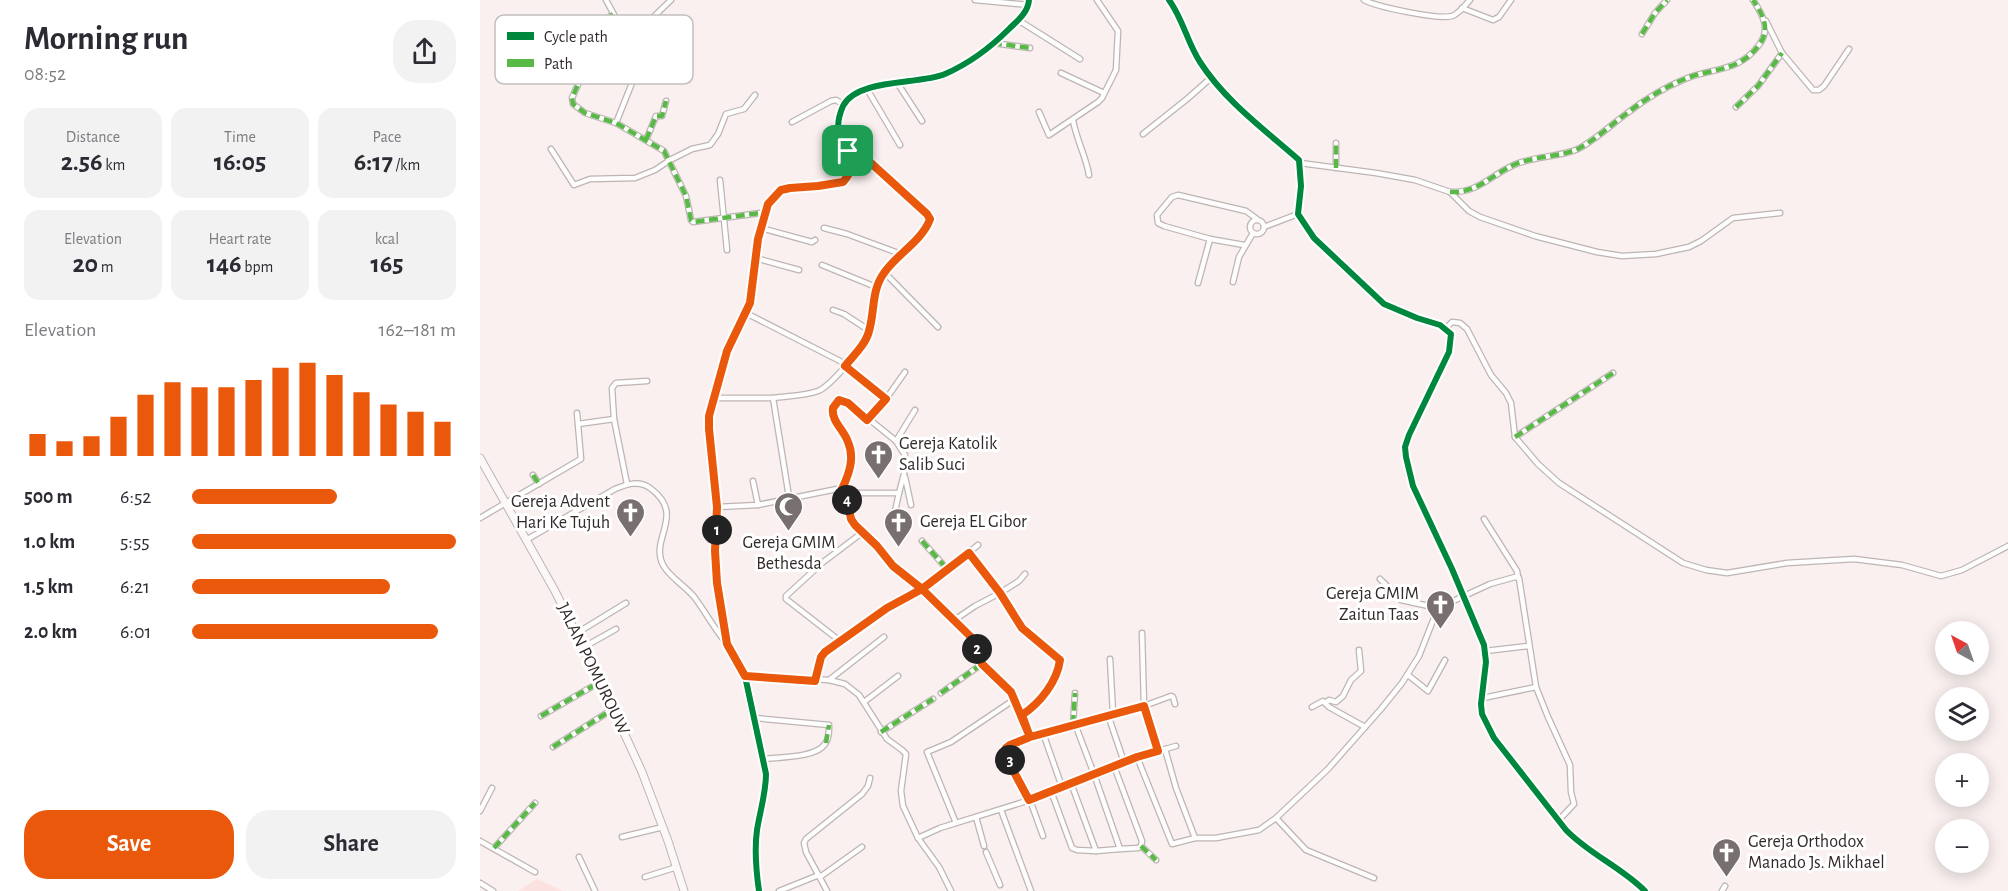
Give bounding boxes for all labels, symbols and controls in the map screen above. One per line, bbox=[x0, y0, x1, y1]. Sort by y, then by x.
legend bbox=[495, 15, 693, 84]
button: share bbox=[393, 20, 456, 83]
text: Morning run bbox=[24, 23, 188, 56]
text: Cycle path bbox=[544, 29, 608, 46]
text: Path bbox=[544, 56, 573, 72]
text: 08:52 bbox=[24, 64, 66, 84]
pin bbox=[822, 125, 873, 176]
text: Distance bbox=[66, 129, 120, 145]
text: Time bbox=[224, 129, 256, 145]
text: Pace bbox=[373, 129, 401, 145]
icon: arrive bbox=[831, 134, 864, 167]
text: 2.56 bbox=[61, 149, 103, 175]
text: 16:05 bbox=[214, 149, 266, 175]
text: 6:17 bbox=[354, 149, 393, 175]
text: km bbox=[103, 157, 125, 173]
text: /km bbox=[393, 157, 420, 173]
text: Elevation bbox=[64, 231, 122, 247]
text: Heart rate bbox=[209, 231, 271, 247]
text: kcal bbox=[375, 231, 399, 247]
text: 20 bbox=[72, 251, 98, 277]
text: 146 bbox=[207, 251, 242, 277]
text: 165 bbox=[370, 251, 404, 277]
text: m bbox=[98, 259, 114, 275]
text: bpm bbox=[242, 259, 273, 275]
text: Elevation bbox=[24, 320, 96, 340]
text: 162–181 m bbox=[379, 320, 456, 340]
place label: Gereja Katolik Salib Suci bbox=[899, 435, 998, 474]
church icon: Gereja Katolik Salib Suci bbox=[862, 438, 894, 480]
pin: 4 bbox=[832, 485, 862, 515]
text: 500 m bbox=[24, 487, 73, 507]
text: 6:52 bbox=[120, 487, 151, 507]
mosque icon: Gereja GMIM Bethesda bbox=[773, 490, 805, 532]
text: 4 bbox=[843, 492, 851, 508]
place label: Gereja Advent Hari Ke Tujuh bbox=[511, 493, 610, 532]
church icon: Gereja Advent Hari Ke Tujuh bbox=[615, 496, 647, 538]
church icon: Gereja EL Gibor bbox=[883, 506, 915, 548]
place label: Gereja EL Gibor bbox=[920, 513, 1027, 531]
pin: 1 bbox=[702, 515, 732, 545]
text: 1 bbox=[714, 522, 720, 538]
text: 1.0 km bbox=[24, 532, 75, 552]
text: 5:55 bbox=[120, 532, 150, 552]
place label: Gereja GMIM Bethesda bbox=[743, 534, 835, 573]
text: 1.5 km bbox=[24, 577, 73, 597]
text: 6:21 bbox=[120, 577, 150, 597]
place label: Gereja GMIM Zaitun Taas bbox=[1326, 585, 1419, 624]
church icon: Gereja GMIM Zaitun Taas bbox=[1424, 588, 1456, 630]
street label: JALAN POMUROUW bbox=[553, 600, 633, 738]
north arrow bbox=[1935, 621, 1989, 675]
map controls bbox=[1935, 621, 1989, 873]
text: 2.0 km bbox=[24, 622, 77, 642]
text: 6:01 bbox=[120, 622, 151, 642]
pin: 2 bbox=[962, 634, 992, 664]
text: 2 bbox=[973, 641, 981, 657]
button: layers bbox=[1935, 687, 1989, 741]
pin: 3 bbox=[995, 745, 1025, 775]
text: 3 bbox=[1007, 752, 1013, 768]
button: + bbox=[1935, 753, 1989, 807]
button: Save bbox=[24, 810, 234, 879]
button: Share bbox=[246, 810, 456, 879]
button: − bbox=[1935, 819, 1989, 873]
place label: Gereja Orthodox Manado Js. Mikhael bbox=[1748, 833, 1885, 872]
church icon: Gereja Orthodox Manado Js. Mikhael bbox=[1711, 836, 1743, 878]

